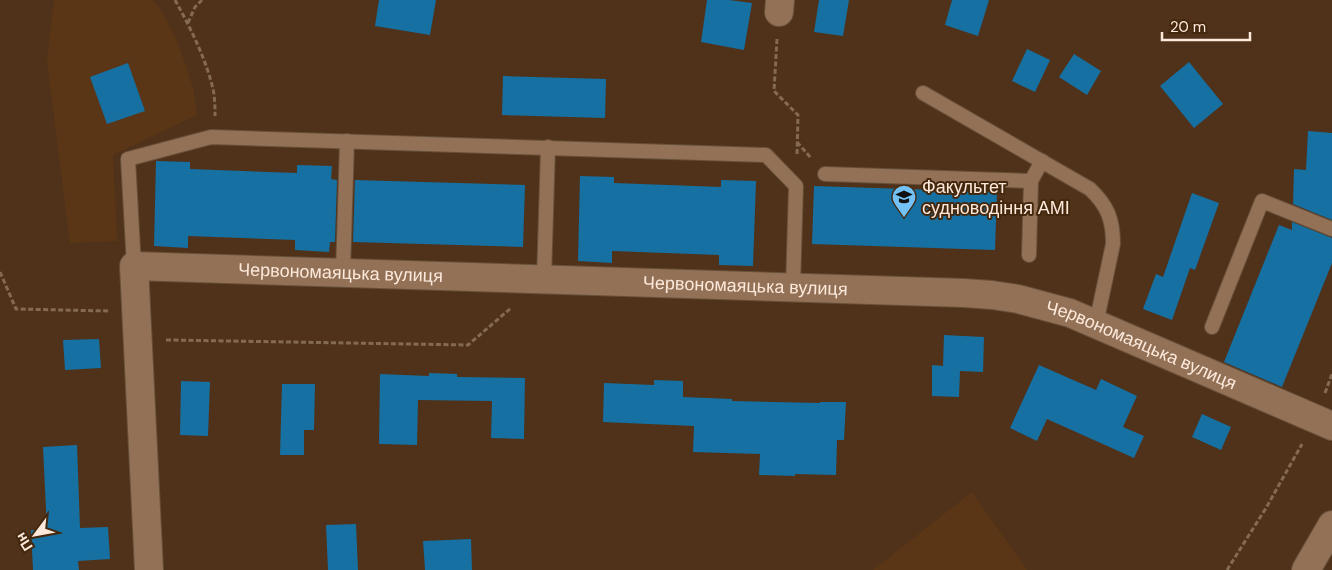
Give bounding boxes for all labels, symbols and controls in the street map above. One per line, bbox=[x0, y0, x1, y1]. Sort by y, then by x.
scale bar bbox=[1162, 10, 1250, 42]
text: 20 m bbox=[1170, 17, 1206, 37]
place label: Факультет судноводіння АМІ bbox=[922, 175, 1070, 220]
school or university icon: Факультет судноводіння АМІ bbox=[891, 184, 917, 218]
street label: Червономаяцька вулиця bbox=[238, 257, 443, 288]
street label: Червономаяцька вулиця bbox=[643, 271, 848, 301]
street label: Червономаяцька вулиця bbox=[1043, 295, 1240, 395]
north arrow bbox=[10, 510, 60, 560]
text: Пн bbox=[11, 529, 37, 555]

